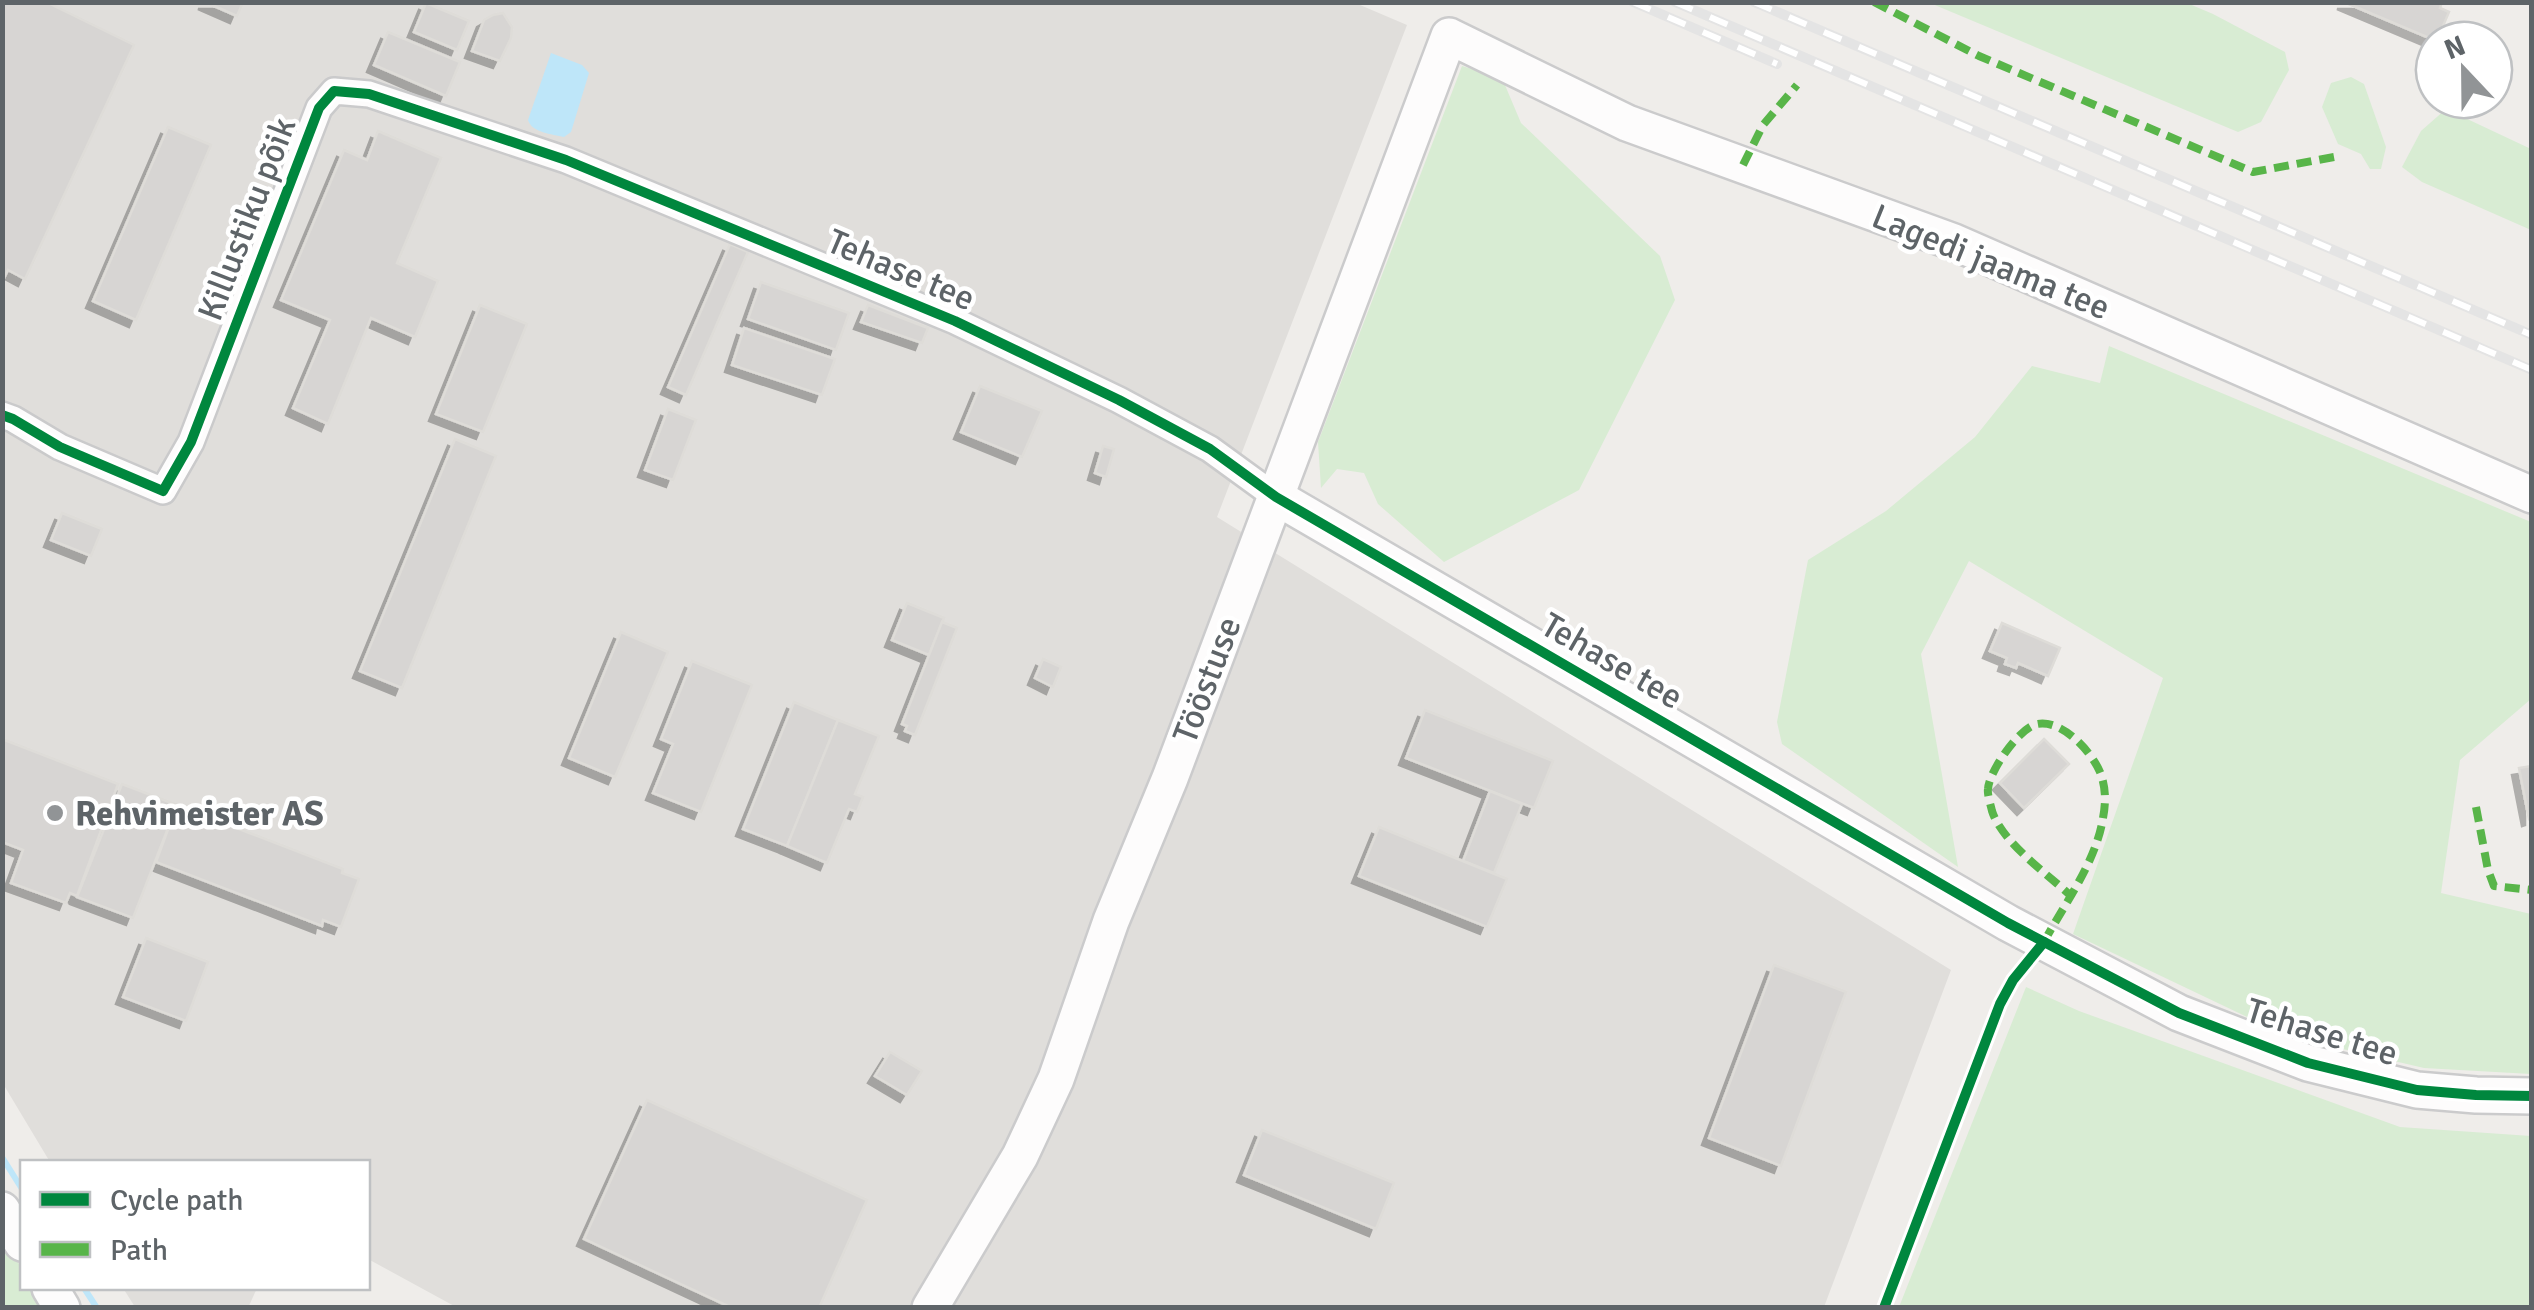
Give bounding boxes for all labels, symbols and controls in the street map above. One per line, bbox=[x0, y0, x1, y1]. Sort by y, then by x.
north arrow bbox=[2414, 20, 2514, 120]
text: N bbox=[2440, 28, 2470, 67]
street label: Killustiku põik bbox=[189, 111, 305, 327]
street label: Lagedi jaama tee bbox=[1866, 195, 2116, 329]
street label: Tehase tee bbox=[821, 220, 981, 320]
street label: Tehase tee bbox=[1534, 603, 1690, 719]
street label: Tööstuse bbox=[1163, 611, 1251, 749]
place label: Rehvimeister AS bbox=[75, 792, 324, 835]
marker: Rehvimeister AS bbox=[44, 802, 66, 824]
street label: Tehase tee bbox=[2241, 989, 2403, 1075]
legend bbox=[20, 1160, 370, 1290]
text: Cycle path bbox=[110, 1182, 244, 1219]
text: Path bbox=[110, 1232, 168, 1269]

